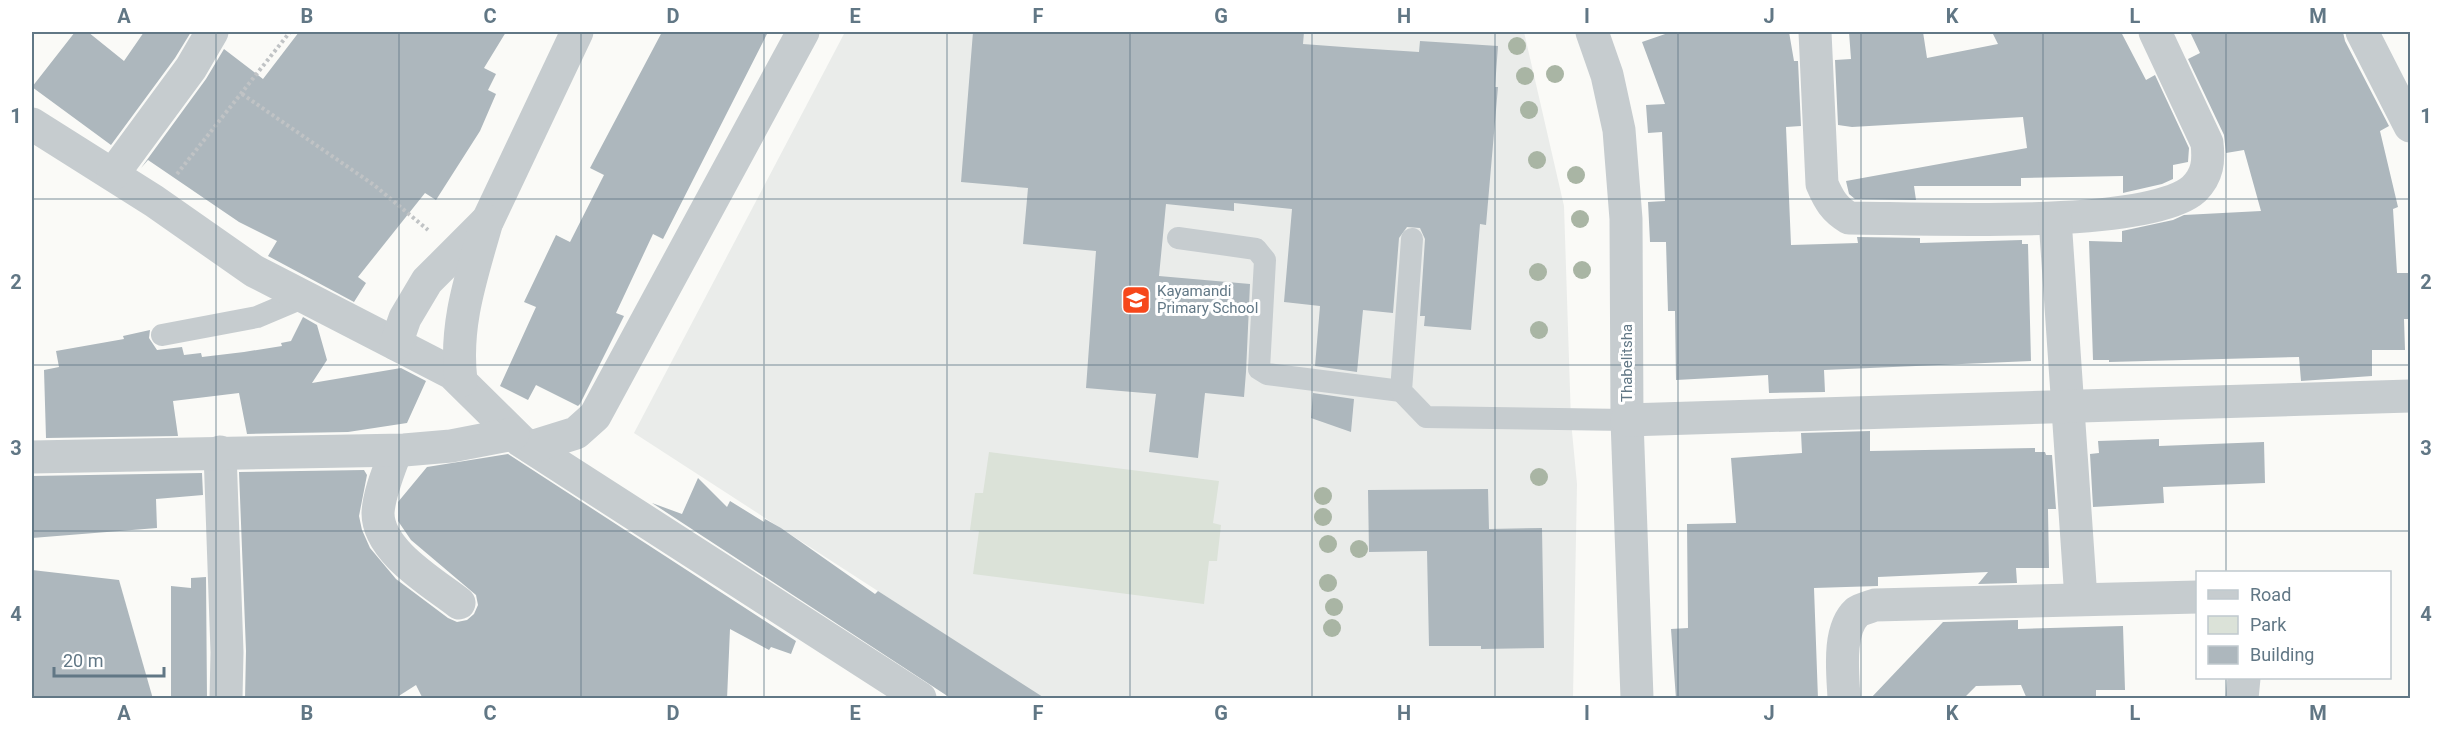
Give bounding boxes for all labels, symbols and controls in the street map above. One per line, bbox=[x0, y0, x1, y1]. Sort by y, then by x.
text: A bbox=[117, 4, 131, 28]
text: B bbox=[301, 4, 313, 28]
text: C bbox=[483, 4, 497, 28]
text: D bbox=[667, 4, 680, 28]
text: E bbox=[849, 4, 861, 28]
text: F bbox=[1033, 4, 1044, 28]
text: G bbox=[1214, 4, 1228, 28]
text: H bbox=[1397, 4, 1411, 28]
text: I bbox=[1584, 4, 1590, 28]
text: J bbox=[1763, 4, 1775, 28]
text: K bbox=[1946, 4, 1959, 28]
text: L bbox=[2130, 4, 2141, 28]
text: M bbox=[2309, 4, 2327, 28]
text: 1 bbox=[10, 104, 22, 128]
text: 1 bbox=[2420, 104, 2432, 128]
text: 2 bbox=[10, 270, 22, 294]
text: 2 bbox=[2420, 270, 2432, 294]
place label: Kayamandi Primary School bbox=[1157, 282, 1258, 317]
school or university icon: Kayamandi Primary School bbox=[1120, 284, 1152, 316]
street label: Thabelitsha bbox=[1618, 324, 1636, 402]
text: 3 bbox=[10, 436, 22, 460]
text: 3 bbox=[2420, 436, 2432, 460]
legend bbox=[2196, 571, 2391, 679]
text: Road bbox=[2250, 584, 2291, 605]
text: 4 bbox=[10, 602, 22, 626]
text: 4 bbox=[2420, 602, 2432, 626]
text: Park bbox=[2250, 614, 2287, 635]
scale bar bbox=[54, 640, 164, 678]
text: Building bbox=[2250, 644, 2314, 665]
text: 20 m bbox=[63, 650, 103, 671]
text: A bbox=[117, 701, 131, 725]
text: B bbox=[301, 701, 313, 725]
text: C bbox=[483, 701, 497, 725]
text: D bbox=[667, 701, 680, 725]
text: E bbox=[849, 701, 861, 725]
text: F bbox=[1033, 701, 1044, 725]
text: G bbox=[1214, 701, 1228, 725]
text: H bbox=[1397, 701, 1411, 725]
text: I bbox=[1584, 701, 1590, 725]
text: J bbox=[1763, 701, 1775, 725]
text: K bbox=[1946, 701, 1959, 725]
text: L bbox=[2130, 701, 2141, 725]
text: M bbox=[2309, 701, 2327, 725]

